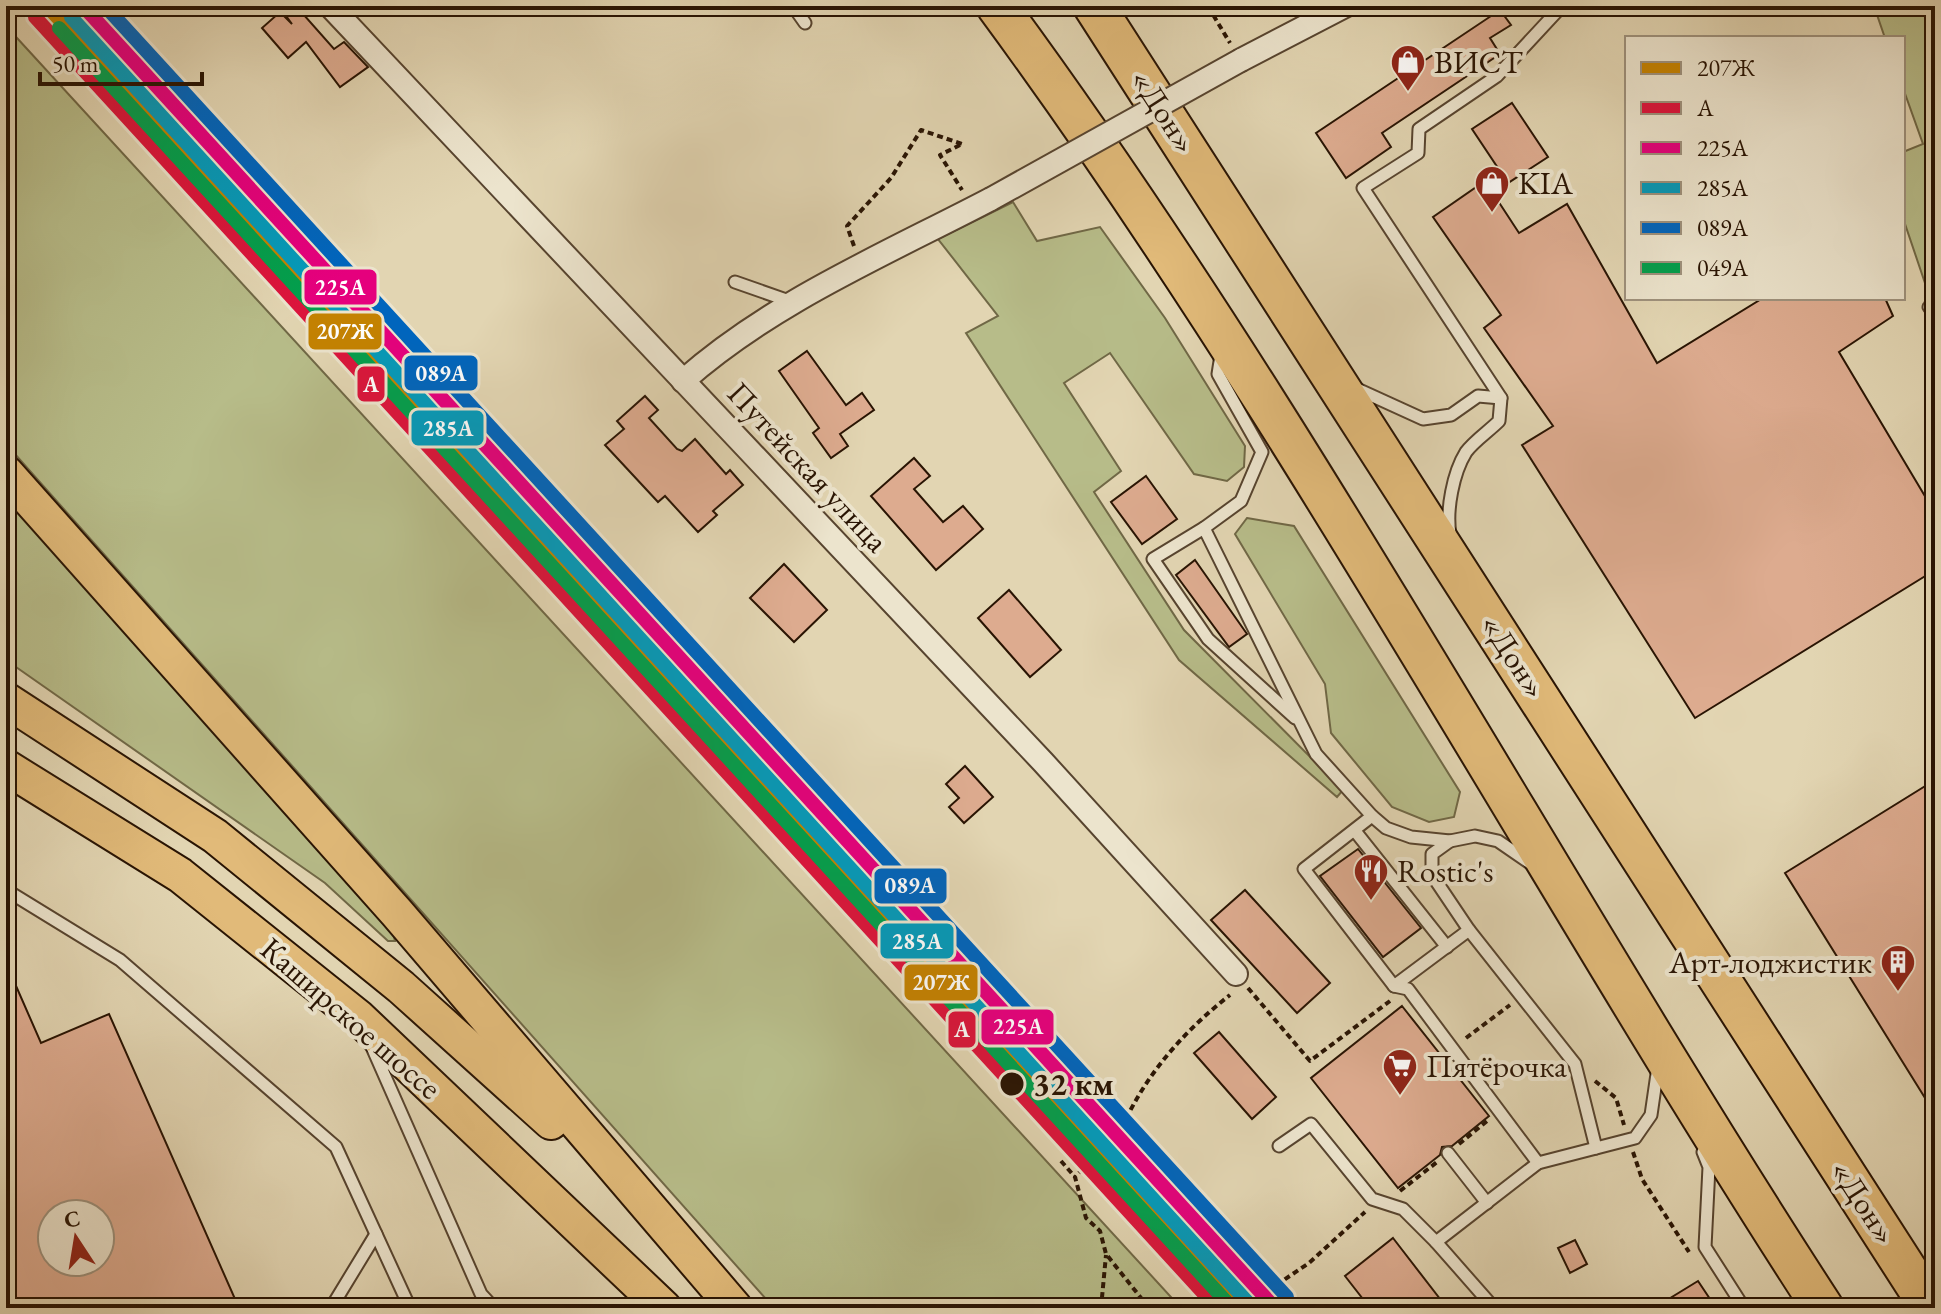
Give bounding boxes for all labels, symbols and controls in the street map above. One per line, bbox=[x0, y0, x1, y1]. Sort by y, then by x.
scale bar bbox=[40, 36, 202, 86]
legend bbox=[1625, 36, 1905, 300]
place label: ВИСТ bbox=[1434, 41, 1523, 83]
shop icon: ВИСТ bbox=[1389, 43, 1427, 93]
text: 50 m bbox=[52, 48, 99, 79]
text: 207Ж bbox=[1697, 52, 1756, 83]
street label: «Дон» bbox=[1121, 60, 1207, 162]
text: A bbox=[1696, 92, 1714, 123]
text: 225А bbox=[1697, 132, 1749, 163]
place label: KIA bbox=[1518, 162, 1574, 204]
shop icon: KIA bbox=[1473, 164, 1511, 214]
text: 285А bbox=[1697, 172, 1749, 203]
text: 089А bbox=[1697, 212, 1749, 243]
text: 049А bbox=[1697, 252, 1749, 283]
line badge: 225А bbox=[303, 268, 378, 306]
text: 225А bbox=[315, 273, 366, 302]
line badge: 207Ж bbox=[307, 312, 383, 351]
text: 207Ж bbox=[316, 317, 375, 346]
line badge: 089А bbox=[403, 354, 479, 392]
text: 089А bbox=[416, 359, 467, 388]
line badge: A bbox=[356, 365, 386, 403]
text: A bbox=[362, 370, 379, 399]
street label: Путейская улица bbox=[718, 373, 898, 561]
line badge: 285А bbox=[410, 409, 485, 447]
text: 285А bbox=[423, 414, 474, 443]
street label: «Дон» bbox=[1471, 605, 1557, 707]
place label: Rostic's bbox=[1397, 850, 1494, 892]
restaurant icon: Rostic's bbox=[1352, 852, 1390, 902]
line badge: 089А bbox=[873, 867, 948, 905]
text: 089А bbox=[885, 871, 936, 900]
line badge: 285А bbox=[879, 922, 955, 960]
text: 285А bbox=[892, 927, 943, 956]
street label: Каширское шоссе bbox=[252, 928, 450, 1108]
place label: Арт-лоджистик bbox=[1668, 941, 1872, 983]
building icon: Арт-лоджистик bbox=[1879, 943, 1917, 993]
line badge: 207Ж bbox=[903, 963, 979, 1002]
text: 207Ж bbox=[912, 968, 971, 997]
line badge: 225А bbox=[980, 1008, 1055, 1046]
line badge: A bbox=[947, 1010, 977, 1049]
text: 225А bbox=[993, 1012, 1044, 1041]
text: A bbox=[953, 1015, 970, 1044]
place label: Пятёрочка bbox=[1426, 1045, 1567, 1087]
supermarket icon: Пятёрочка bbox=[1381, 1047, 1419, 1097]
place label: 32 км bbox=[1033, 1063, 1114, 1105]
marker: 32 км bbox=[998, 1070, 1026, 1098]
street label: «Дон» bbox=[1821, 1151, 1907, 1253]
north arrow bbox=[36, 1198, 116, 1278]
text: С bbox=[61, 1203, 83, 1235]

